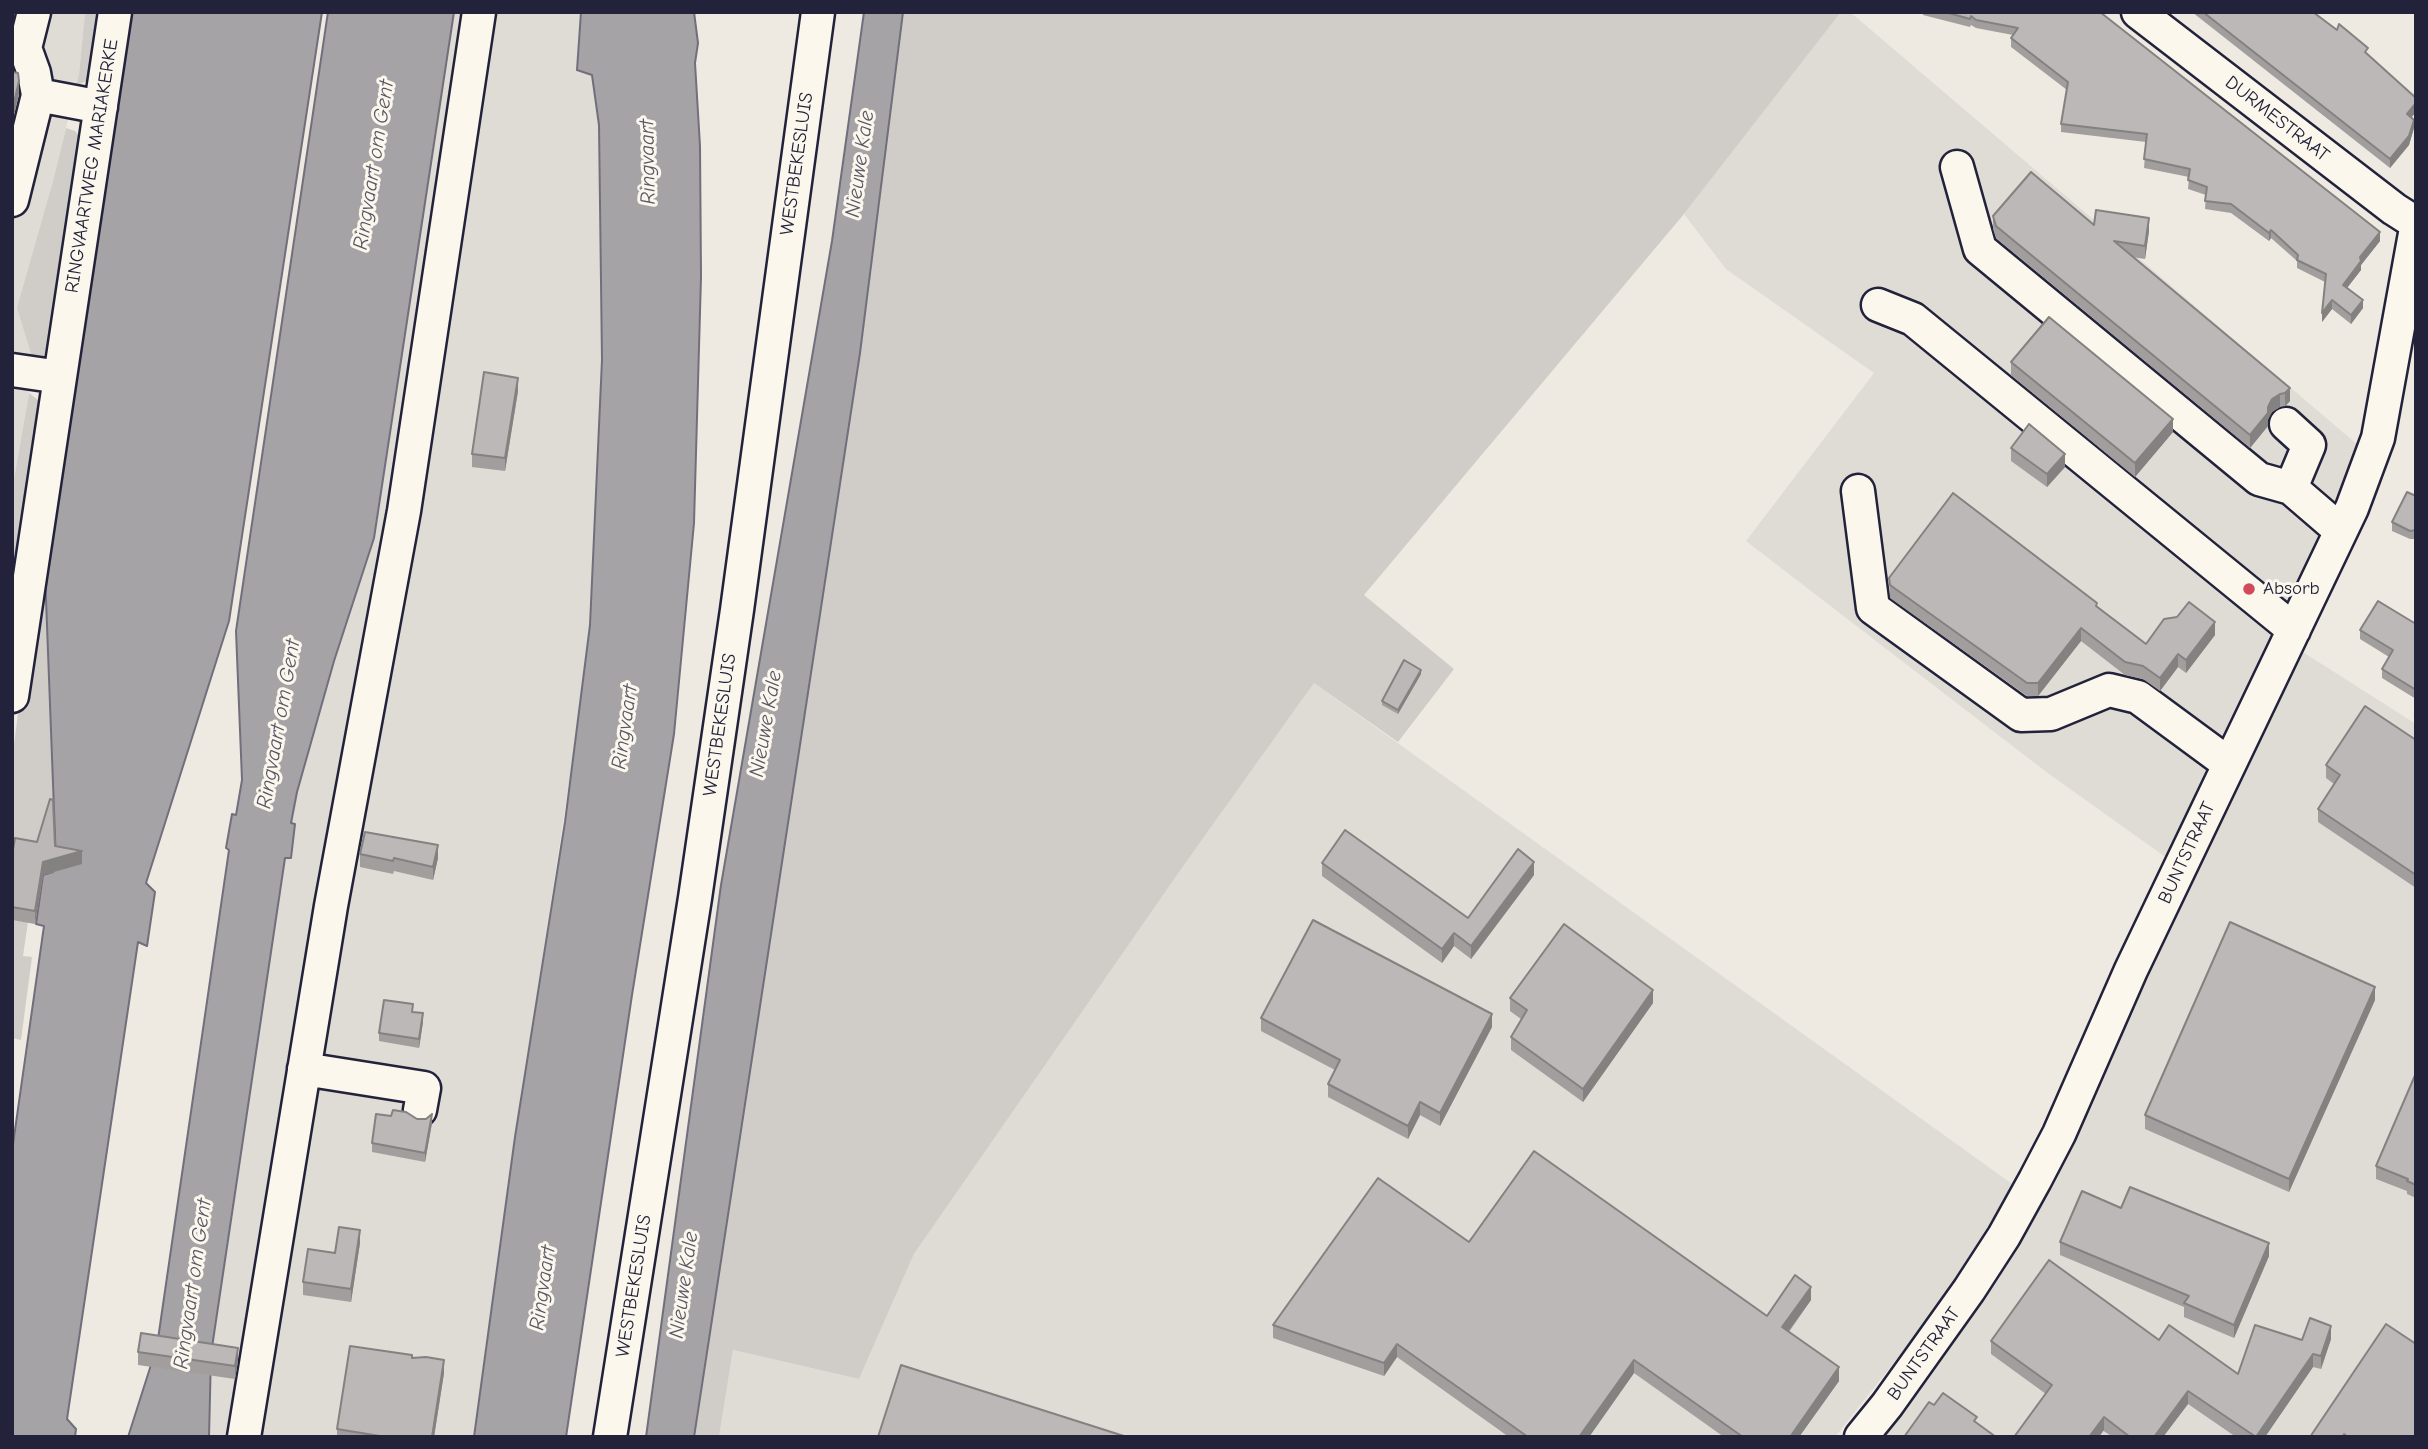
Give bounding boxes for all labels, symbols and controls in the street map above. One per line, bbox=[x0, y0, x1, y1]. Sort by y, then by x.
street label: RINGVAARTWEG MARIAKERKE bbox=[61, 37, 123, 295]
street label: DURMESTRAAT bbox=[2220, 71, 2334, 167]
water label: Ringvaart om Gent bbox=[348, 78, 400, 252]
street label: WESTBEKESLUIS bbox=[776, 91, 818, 237]
water label: Nieuwe Kale bbox=[840, 109, 880, 219]
water label: Ringvaart bbox=[635, 119, 661, 205]
place label: Absorb bbox=[2263, 578, 2320, 600]
marker: Absorb bbox=[2241, 581, 2257, 597]
water label: Ringvaart om Gent bbox=[252, 637, 306, 811]
street label: WESTBEKESLUIS bbox=[699, 652, 741, 798]
water label: Nieuwe Kale bbox=[744, 669, 788, 779]
water label: Ringvaart bbox=[607, 683, 643, 771]
street label: BUNTSTRAAT bbox=[2154, 799, 2220, 907]
water label: Ringvaart om Gent bbox=[169, 1197, 217, 1371]
street label: WESTBEKESLUIS bbox=[611, 1213, 657, 1359]
water label: Nieuwe Kale bbox=[664, 1230, 704, 1340]
water label: Ringvaart bbox=[525, 1244, 561, 1332]
street label: BUNTSTRAAT bbox=[1883, 1303, 1965, 1405]

